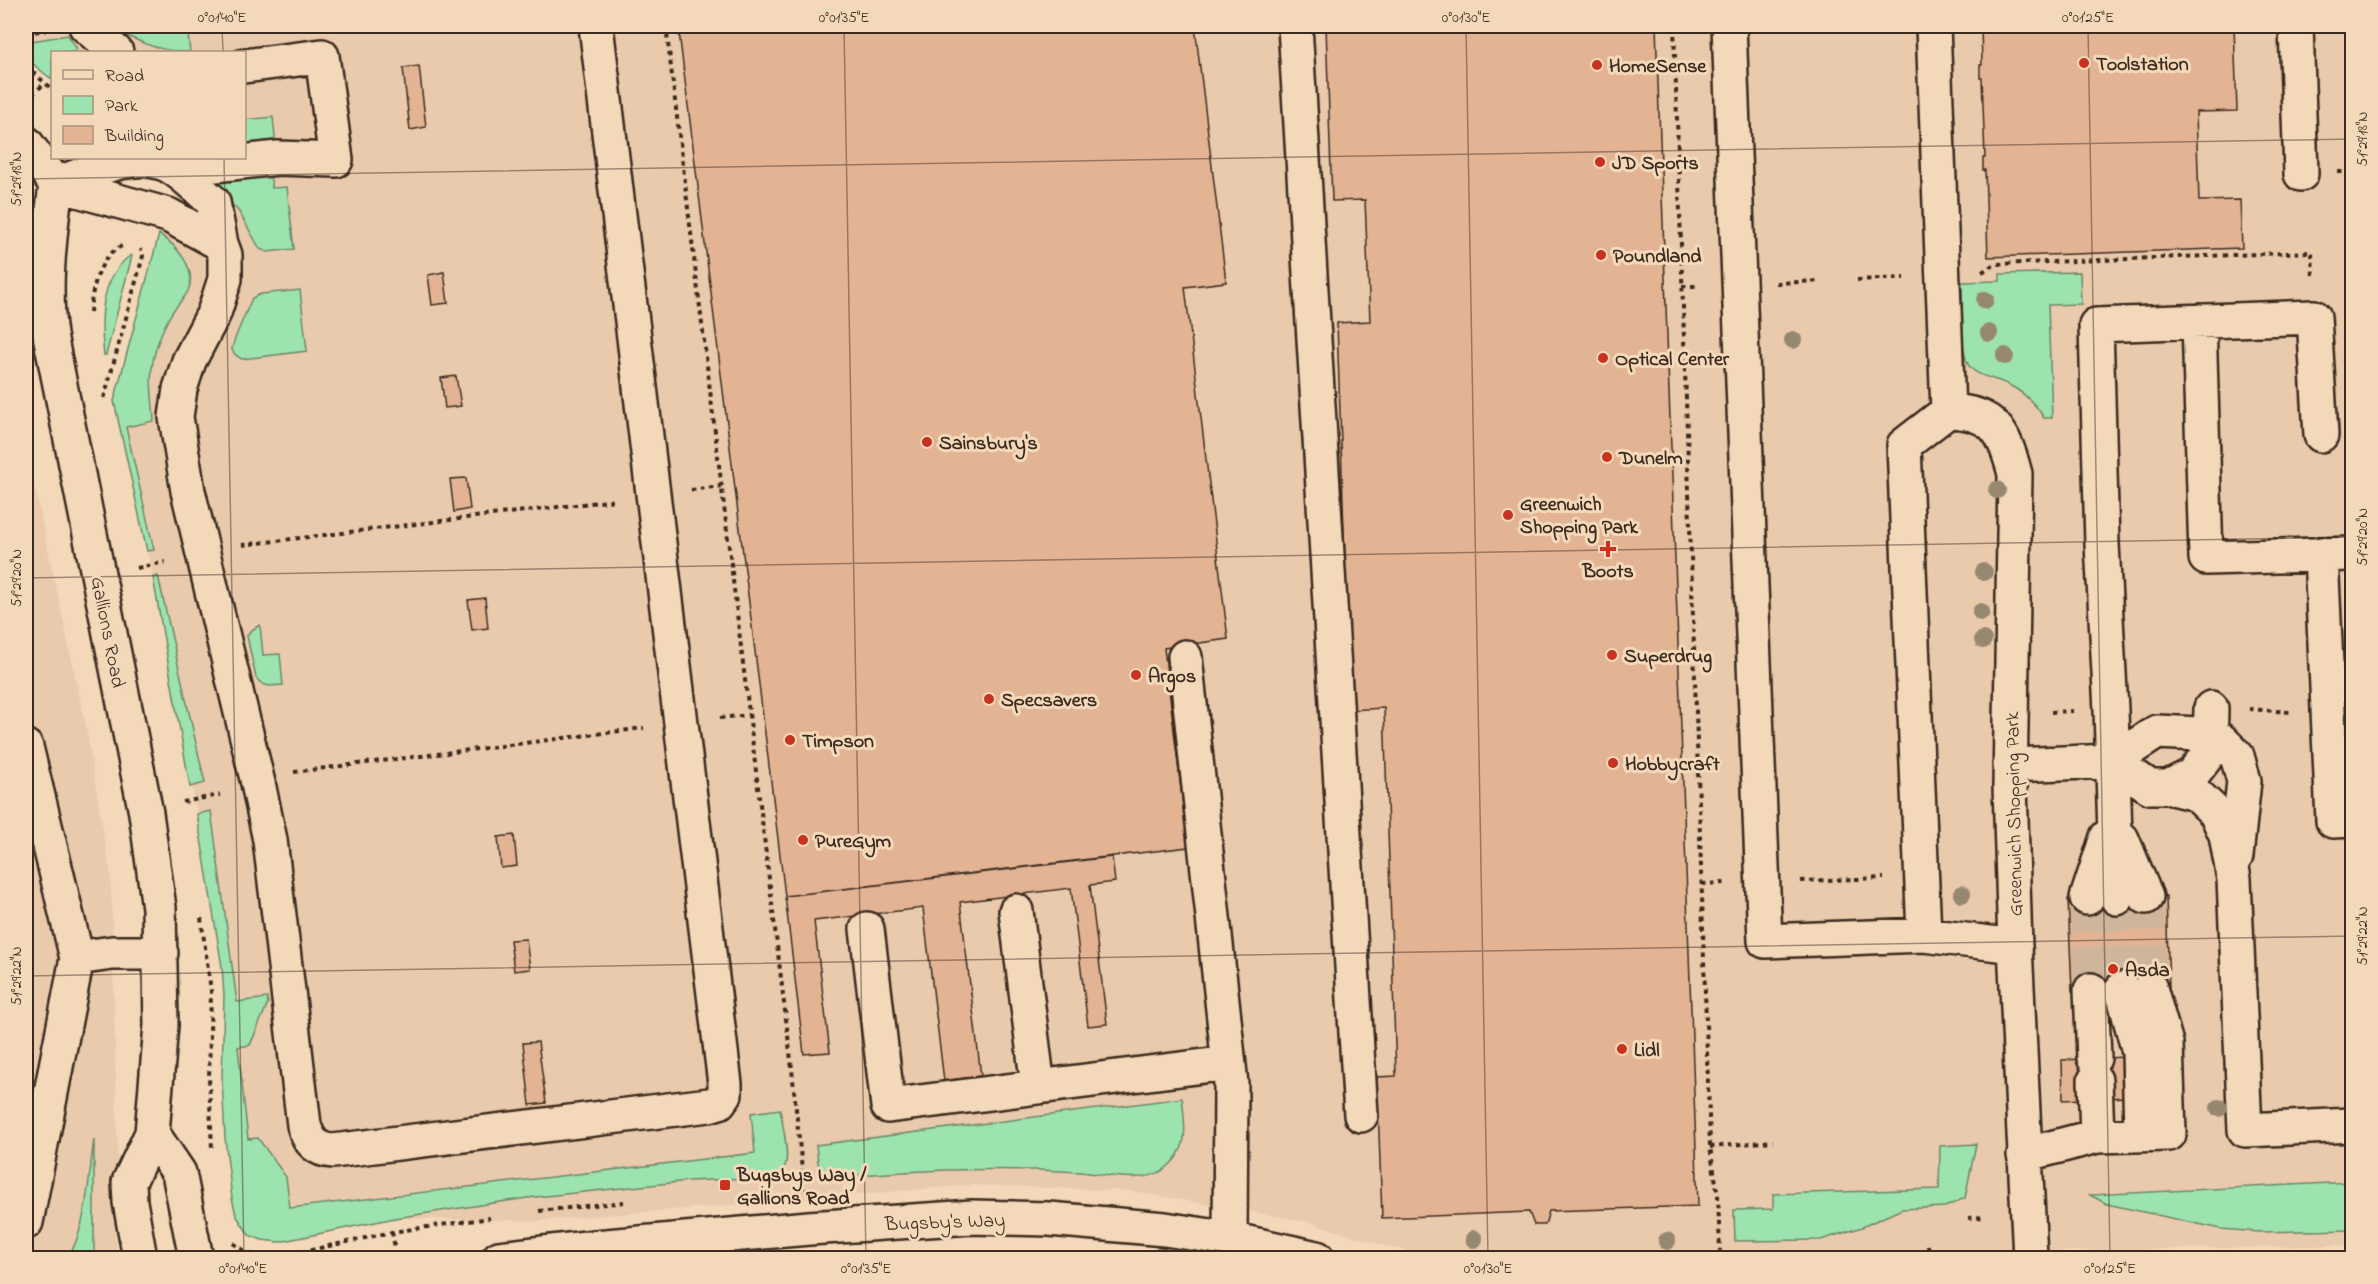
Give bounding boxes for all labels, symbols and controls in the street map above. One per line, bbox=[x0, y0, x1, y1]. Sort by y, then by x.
text: 0°01'40"E bbox=[198, 7, 246, 29]
text: 0°01'35"E bbox=[819, 7, 869, 29]
text: 0°01'30"E bbox=[1442, 7, 1490, 29]
text: 0°01'25"E bbox=[2062, 7, 2114, 29]
legend bbox=[51, 51, 246, 159]
place label: Toolstation bbox=[2096, 51, 2189, 80]
place label: HomeSense bbox=[1609, 53, 1707, 82]
marker: Toolstation bbox=[2077, 56, 2091, 70]
marker: HomeSense bbox=[1590, 58, 1604, 72]
text: Road bbox=[105, 64, 144, 90]
text: Park bbox=[105, 94, 138, 120]
text: 51°29'18"N bbox=[2352, 112, 2374, 166]
text: Building bbox=[104, 124, 164, 151]
place label: JD Sports bbox=[1612, 150, 1699, 179]
text: 51°29'18"N bbox=[6, 152, 28, 206]
marker: JD Sports bbox=[1593, 155, 1607, 169]
place label: Poundland bbox=[1613, 243, 1702, 272]
marker: Poundland bbox=[1594, 248, 1608, 262]
place label: Optical Center bbox=[1615, 346, 1730, 375]
marker: Optical Center bbox=[1596, 351, 1610, 365]
place label: Sainsbury's bbox=[939, 430, 1038, 460]
marker: Sainsbury's bbox=[920, 435, 934, 449]
place label: Dunelm bbox=[1618, 445, 1683, 474]
marker: Dunelm bbox=[1600, 450, 1614, 464]
place label: Greenwich Shopping Park bbox=[1520, 491, 1639, 544]
marker: Greenwich Shopping Park bbox=[1501, 508, 1515, 522]
text: 51°29'20"N bbox=[2352, 508, 2374, 566]
marker: Boots bbox=[1601, 542, 1615, 556]
text: 51°29'20"N bbox=[6, 549, 28, 607]
place label: Boots bbox=[1581, 558, 1634, 587]
street label: Gallions Road bbox=[82, 574, 132, 691]
place label: Superdrug bbox=[1624, 643, 1712, 673]
marker: Superdrug bbox=[1605, 648, 1619, 662]
place label: Argos bbox=[1148, 663, 1196, 693]
marker: Argos bbox=[1129, 668, 1143, 682]
place label: Specsavers bbox=[1001, 687, 1097, 716]
marker: Specsavers bbox=[982, 692, 996, 706]
street label: Greenwich Shopping Park bbox=[1999, 711, 2033, 917]
place label: Timpson bbox=[802, 728, 874, 757]
marker: Timpson bbox=[783, 733, 797, 747]
place label: Hobbycraft bbox=[1625, 751, 1720, 781]
marker: Hobbycraft bbox=[1606, 756, 1620, 770]
place label: PureGym bbox=[815, 828, 892, 858]
marker: PureGym bbox=[796, 833, 810, 847]
text: 51°29'22"N bbox=[2352, 906, 2374, 966]
text: 51°29'22"N bbox=[6, 946, 28, 1006]
place label: Asda bbox=[2125, 957, 2170, 986]
marker: Asda bbox=[2106, 962, 2120, 976]
place label: Lidl bbox=[1634, 1037, 1660, 1066]
marker: Lidl bbox=[1615, 1042, 1629, 1056]
place label: Bugsbys Way / Gallions Road bbox=[736, 1162, 867, 1214]
marker: Bugsbys Way / Gallions Road bbox=[718, 1178, 732, 1192]
street label: Bugsby's Way bbox=[883, 1207, 1006, 1241]
text: 0°01'40"E bbox=[219, 1258, 267, 1280]
text: 0°01'35"E bbox=[841, 1258, 891, 1280]
text: 0°01'30"E bbox=[1464, 1258, 1512, 1280]
text: 0°01'25"E bbox=[2084, 1258, 2136, 1280]

